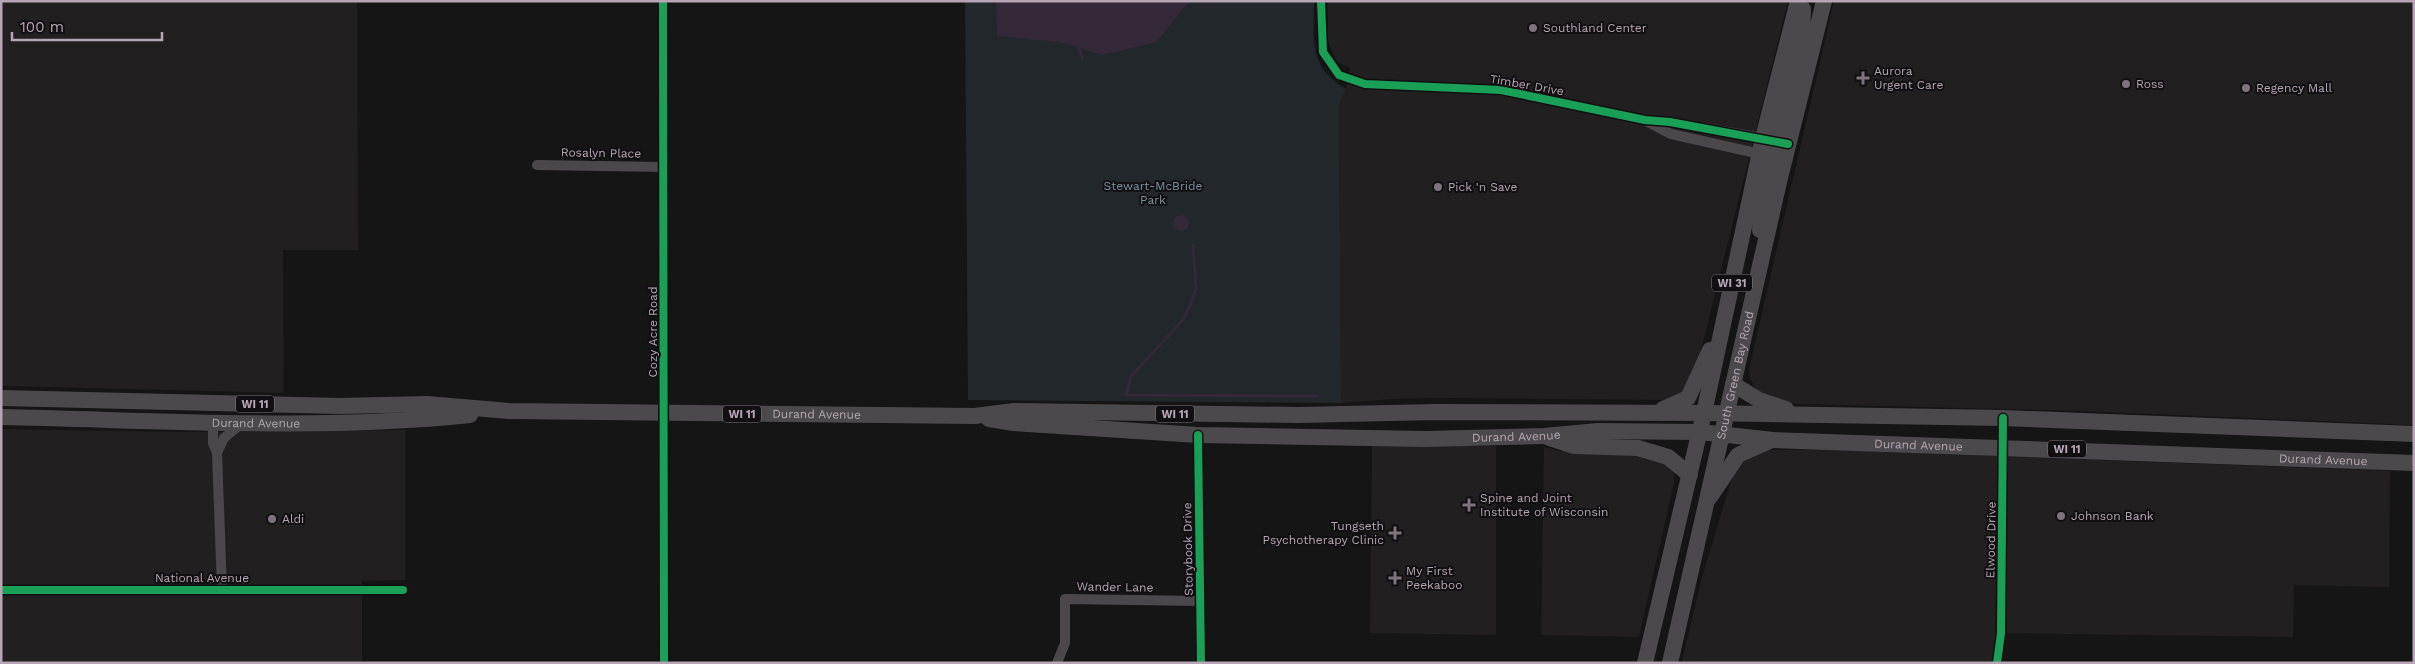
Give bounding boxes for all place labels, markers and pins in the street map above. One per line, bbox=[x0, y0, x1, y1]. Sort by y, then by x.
place label: Southland Center bbox=[1543, 21, 1647, 35]
marker: Southland Center bbox=[1527, 22, 1539, 34]
place label: Aurora Urgent Care bbox=[1874, 64, 1944, 92]
marker: Aurora Urgent Care bbox=[1856, 71, 1870, 85]
place label: Ross bbox=[2136, 77, 2164, 91]
marker: Ross bbox=[2120, 78, 2132, 90]
place label: Regency Mall bbox=[2256, 81, 2333, 95]
marker: Regency Mall bbox=[2240, 82, 2252, 94]
place label: Pick 'n Save bbox=[1448, 180, 1518, 194]
marker: Pick 'n Save bbox=[1432, 181, 1444, 193]
place label: Spine and Joint Institute of Wisconsin bbox=[1480, 491, 1608, 519]
marker: Spine and Joint Institute of Wisconsin bbox=[1462, 498, 1476, 512]
place label: Johnson Bank bbox=[2071, 509, 2154, 523]
marker: Johnson Bank bbox=[2055, 510, 2067, 522]
place label: Aldi bbox=[282, 512, 304, 526]
marker: Aldi bbox=[266, 513, 278, 525]
place label: Tungseth Psychotherapy Clinic bbox=[1263, 519, 1384, 547]
marker: Tungseth Psychotherapy Clinic bbox=[1388, 526, 1402, 540]
place label: My First Peekaboo bbox=[1406, 564, 1462, 592]
marker: My First Peekaboo bbox=[1388, 571, 1402, 585]

